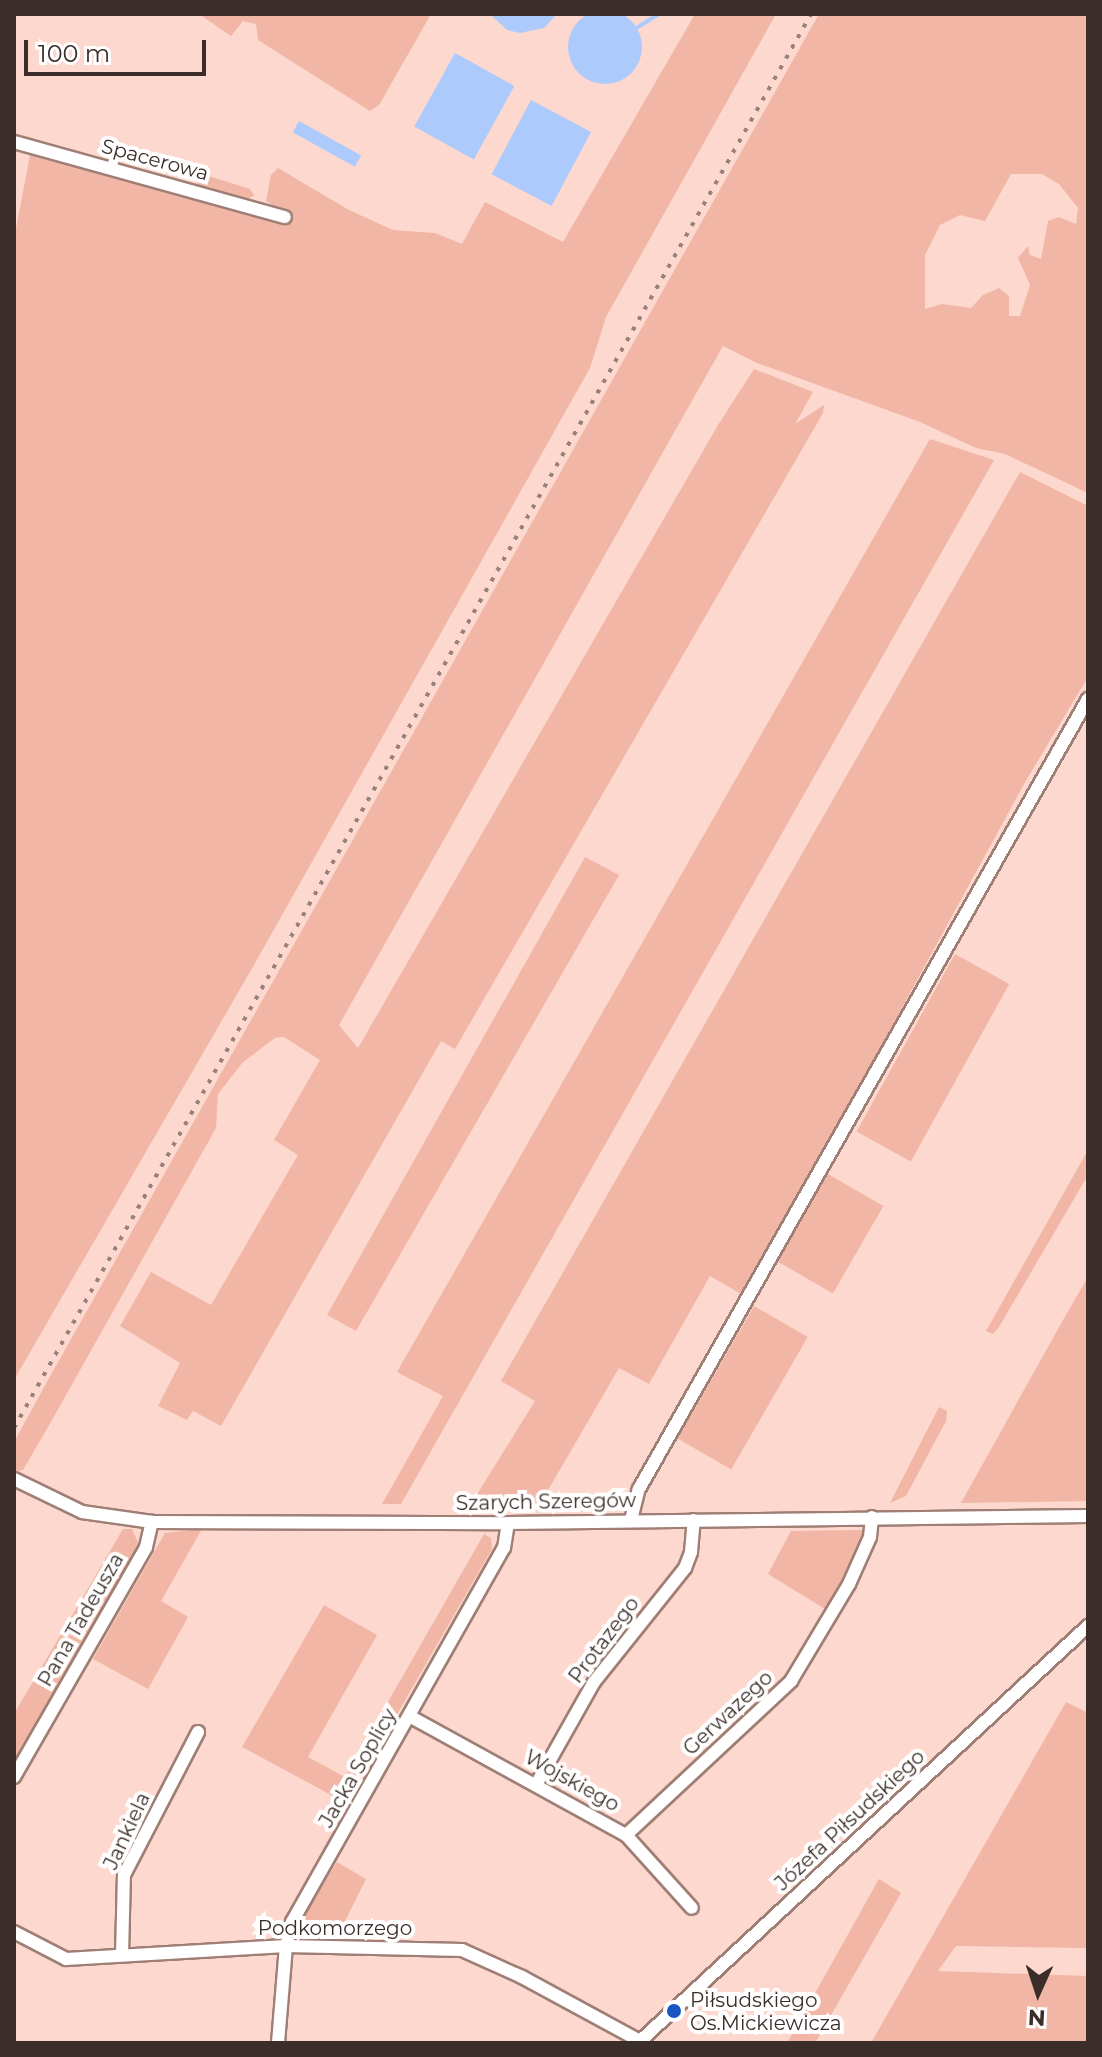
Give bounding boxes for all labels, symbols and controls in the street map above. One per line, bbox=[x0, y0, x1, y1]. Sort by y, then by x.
scale bar bbox=[28, 24, 210, 74]
text: 100 m bbox=[38, 39, 110, 68]
street label: Spacerowa bbox=[99, 134, 211, 186]
street label: Szarych Szeregów bbox=[456, 1488, 636, 1516]
street label: Pana Tadeusza bbox=[33, 1549, 129, 1691]
street label: Protazego bbox=[564, 1592, 644, 1688]
street label: Gerwazego bbox=[678, 1666, 778, 1760]
street label: Jacka Soplicy bbox=[314, 1704, 402, 1832]
street label: Wojskiego bbox=[520, 1745, 624, 1817]
street label: Józefa Piłsudskiego bbox=[770, 1745, 930, 1895]
street label: Jankiela bbox=[99, 1789, 155, 1873]
street label: Podkomorzego bbox=[258, 1916, 412, 1940]
north arrow bbox=[998, 1953, 1078, 2033]
place label: Piłsudskiego Os.Mickiewicza bbox=[690, 1988, 842, 2035]
marker: Piłsudskiego Os.Mickiewicza bbox=[665, 2002, 683, 2020]
text: N bbox=[1027, 2004, 1046, 2031]

